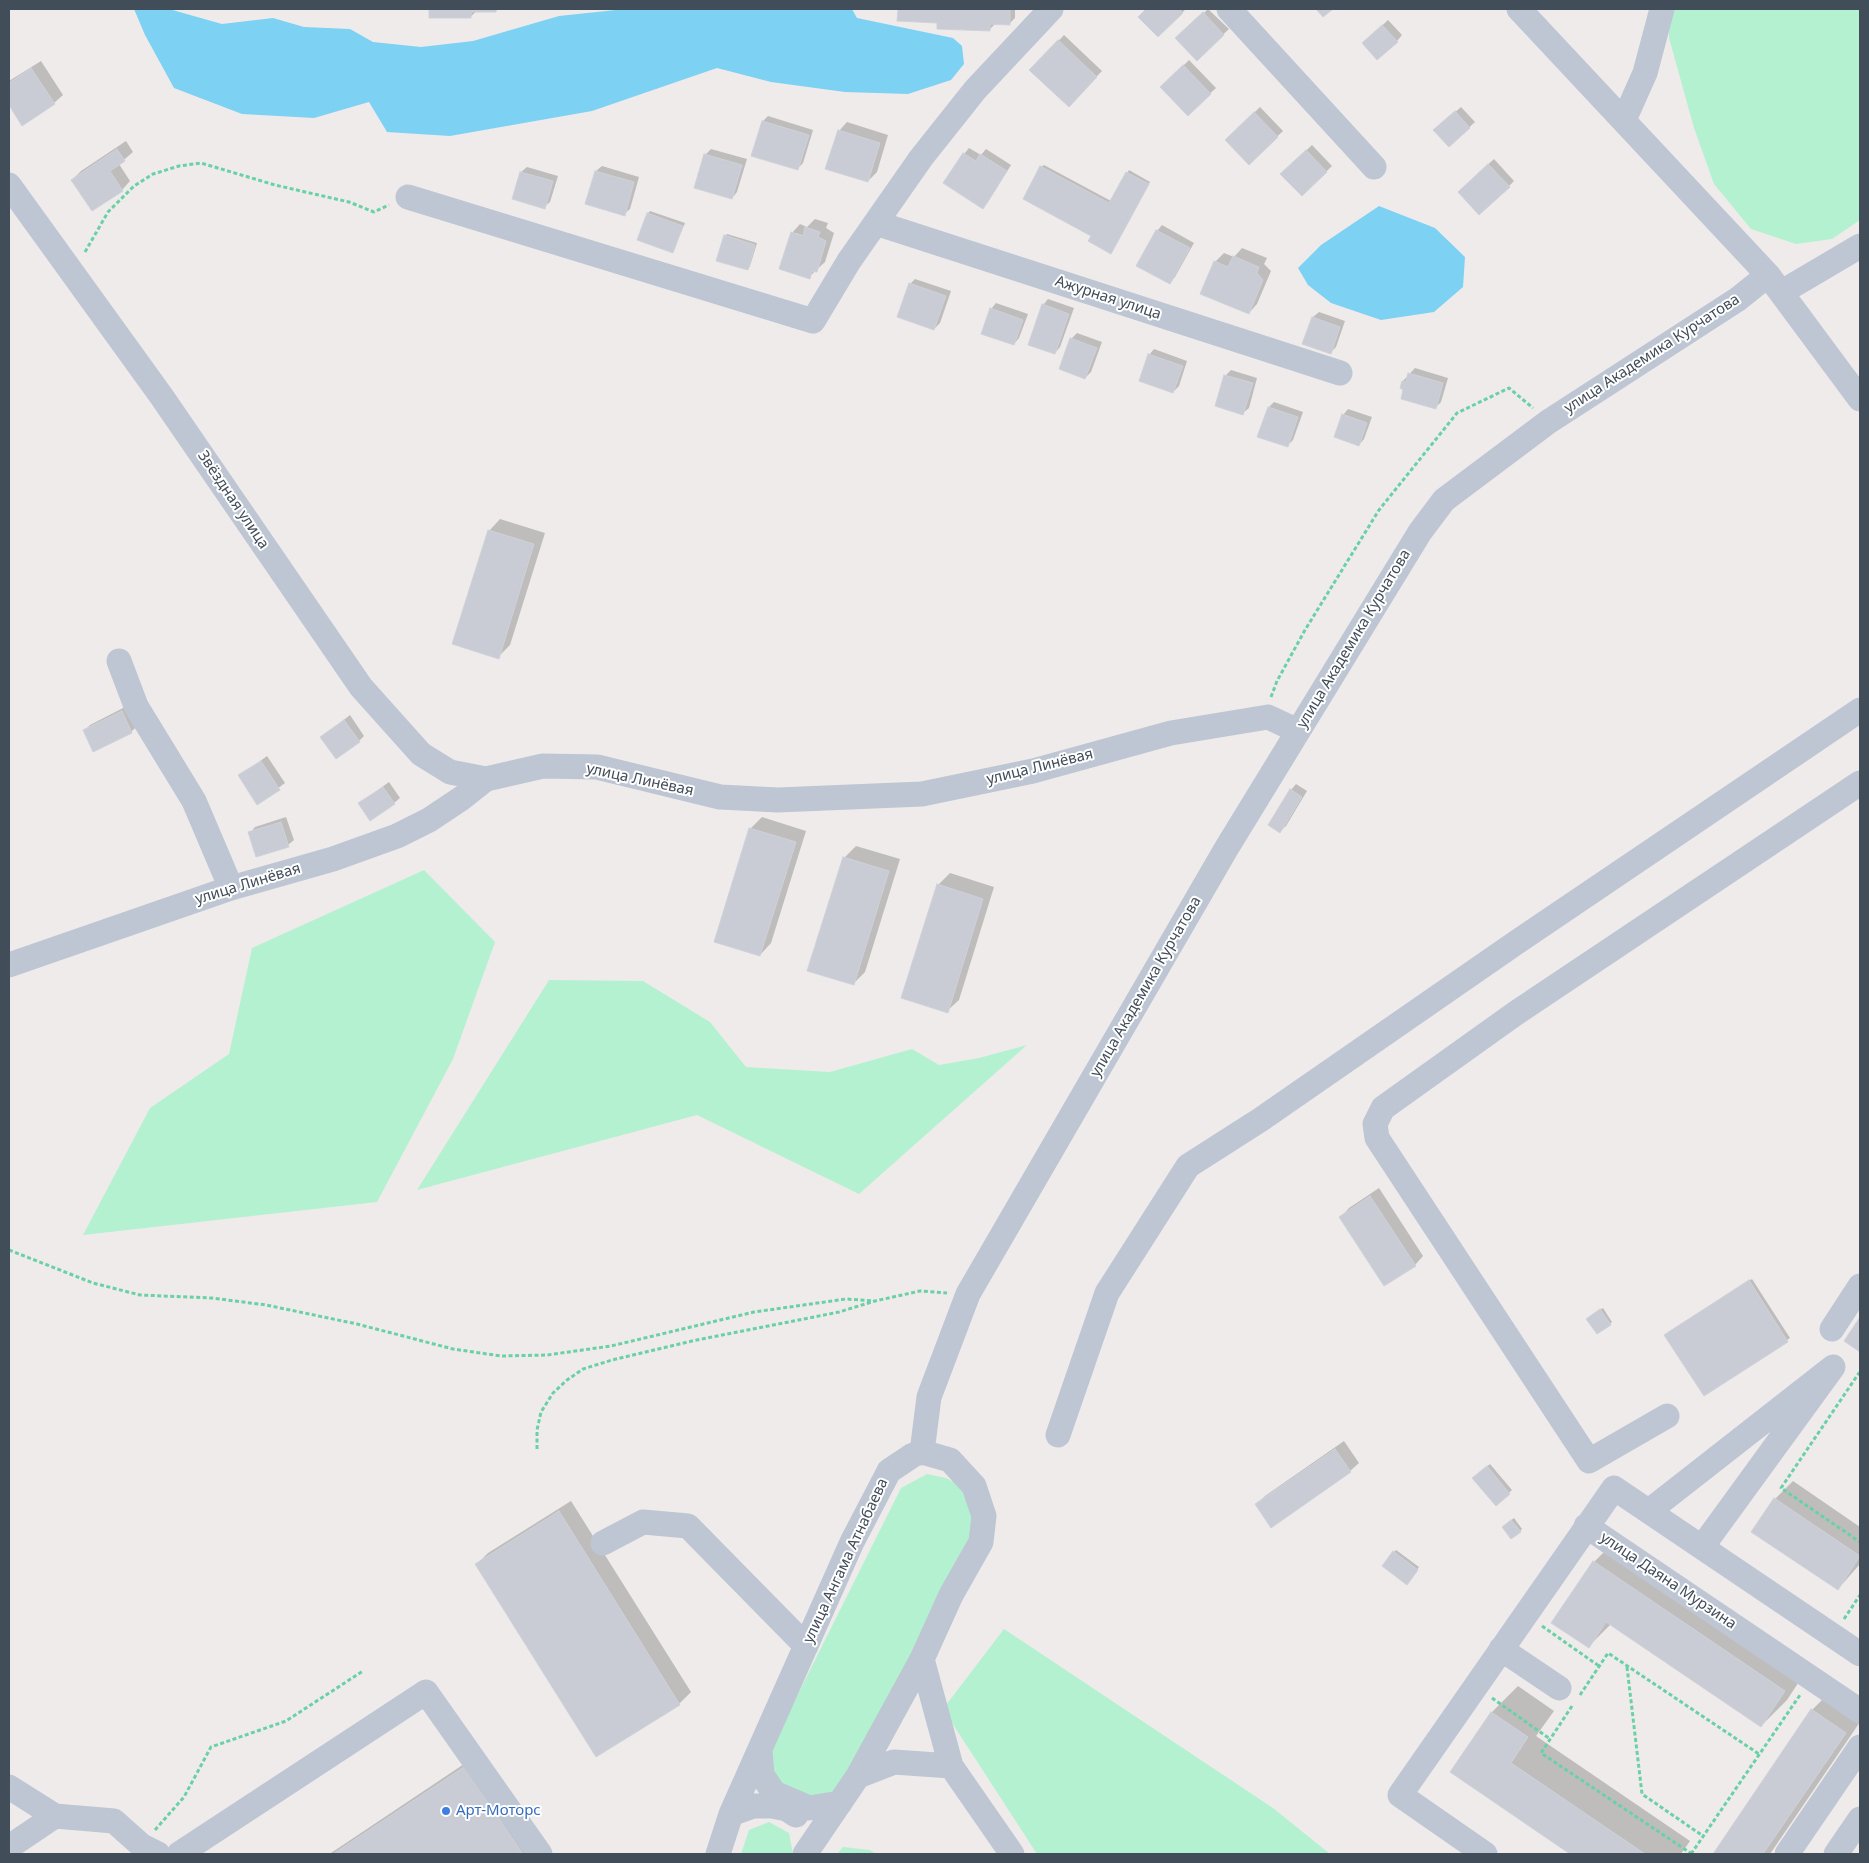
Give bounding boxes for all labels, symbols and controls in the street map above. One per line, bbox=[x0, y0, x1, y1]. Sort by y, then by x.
street label: Ажурная улица bbox=[1053, 272, 1163, 324]
street label: улица Академика Курчатова bbox=[1561, 290, 1743, 418]
street label: Звёздная улица bbox=[194, 448, 272, 552]
street label: улица Академика Курчатова bbox=[1293, 546, 1415, 732]
street label: улица Линёвая bbox=[985, 745, 1095, 789]
street label: улица Линёвая bbox=[585, 760, 695, 800]
street label: улица Линёвая bbox=[193, 859, 303, 909]
street label: улица Академика Курчатова bbox=[1087, 894, 1205, 1080]
street label: улица Ангама Атнабаева bbox=[800, 1476, 892, 1646]
street label: улица Даяна Мурзина bbox=[1596, 1529, 1740, 1633]
place label: Арт-Моторс bbox=[456, 1802, 541, 1820]
marker: Арт-Моторс bbox=[440, 1805, 452, 1817]

